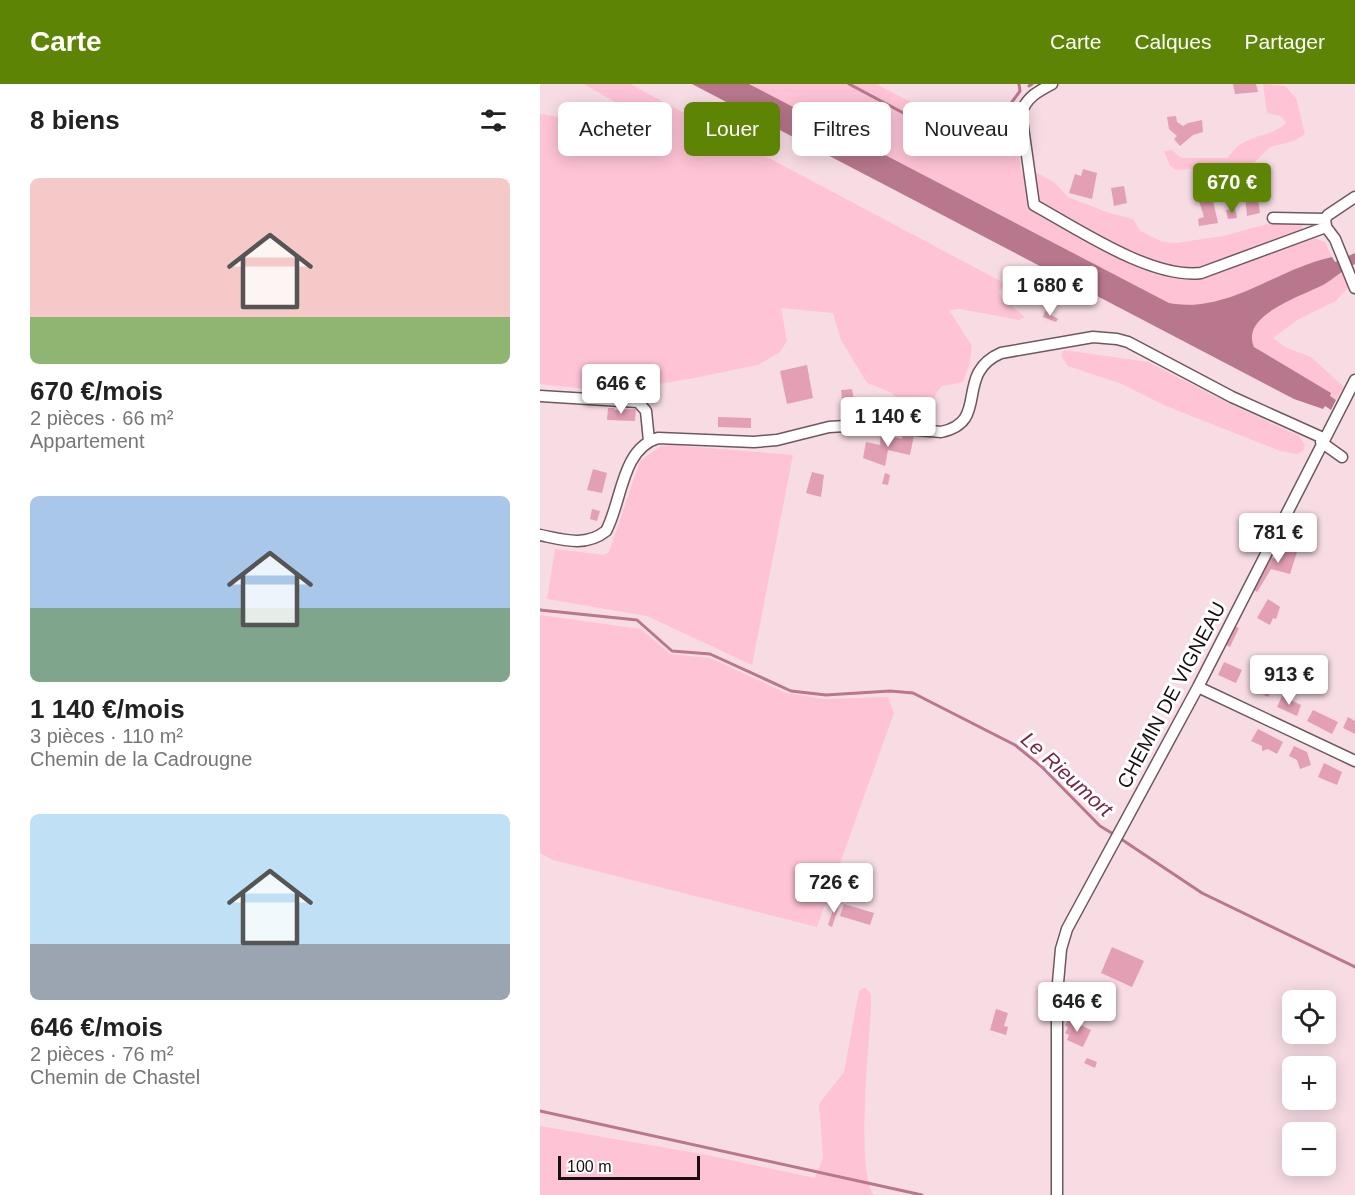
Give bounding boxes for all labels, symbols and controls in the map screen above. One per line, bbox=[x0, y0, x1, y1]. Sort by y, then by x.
text: Carte bbox=[30, 26, 102, 57]
text: Carte bbox=[1050, 30, 1101, 53]
text: Calques bbox=[1134, 30, 1211, 53]
text: Partager bbox=[1244, 30, 1325, 53]
chip: Acheter bbox=[558, 102, 672, 156]
chip: Louer bbox=[684, 102, 780, 156]
chip: Filtres bbox=[792, 102, 891, 156]
chip: Nouveau bbox=[903, 102, 1029, 156]
icon: filters bbox=[477, 104, 510, 137]
text: 8 biens bbox=[30, 105, 120, 135]
pin: 670 € bbox=[1190, 163, 1274, 214]
text: 670 € bbox=[1207, 171, 1257, 193]
icon: home bbox=[216, 217, 324, 325]
pin: 1 680 € bbox=[995, 266, 1105, 317]
text: 1 680 € bbox=[1017, 274, 1083, 296]
pin: 646 € bbox=[579, 364, 663, 415]
text: 646 € bbox=[596, 372, 646, 394]
text: 670 €/mois bbox=[30, 376, 163, 406]
pin: 1 140 € bbox=[833, 397, 943, 448]
text: 1 140 € bbox=[855, 405, 921, 427]
text: 2 pièces · 66 m² bbox=[30, 407, 173, 429]
text: Appartement bbox=[30, 430, 145, 452]
pin: 781 € bbox=[1236, 513, 1320, 564]
text: 781 € bbox=[1253, 521, 1303, 543]
icon: home bbox=[216, 535, 324, 643]
street label: CHEMIN DE VIGNEAU bbox=[1113, 598, 1229, 792]
pin: 913 € bbox=[1247, 655, 1331, 706]
text: 913 € bbox=[1264, 663, 1314, 685]
text: 1 140 €/mois bbox=[30, 694, 185, 724]
text: 3 pièces · 110 m² bbox=[30, 725, 183, 747]
water label: Le Rieumort bbox=[1017, 727, 1118, 822]
text: Chemin de la Cadrougne bbox=[30, 748, 252, 770]
icon: home bbox=[216, 853, 324, 961]
pin: 726 € bbox=[792, 863, 876, 914]
text: 726 € bbox=[809, 871, 859, 893]
pin: 646 € bbox=[1035, 982, 1119, 1033]
text: 646 € bbox=[1052, 990, 1102, 1012]
map controls bbox=[1282, 990, 1336, 1176]
button: locate bbox=[1282, 990, 1336, 1044]
text: 646 €/mois bbox=[30, 1012, 163, 1042]
text: 2 pièces · 76 m² bbox=[30, 1043, 173, 1065]
button: + bbox=[1282, 1056, 1336, 1110]
text: Chemin de Chastel bbox=[30, 1066, 200, 1088]
button: − bbox=[1282, 1122, 1336, 1176]
scale bar bbox=[558, 1153, 700, 1180]
text: 100 m bbox=[567, 1158, 611, 1175]

